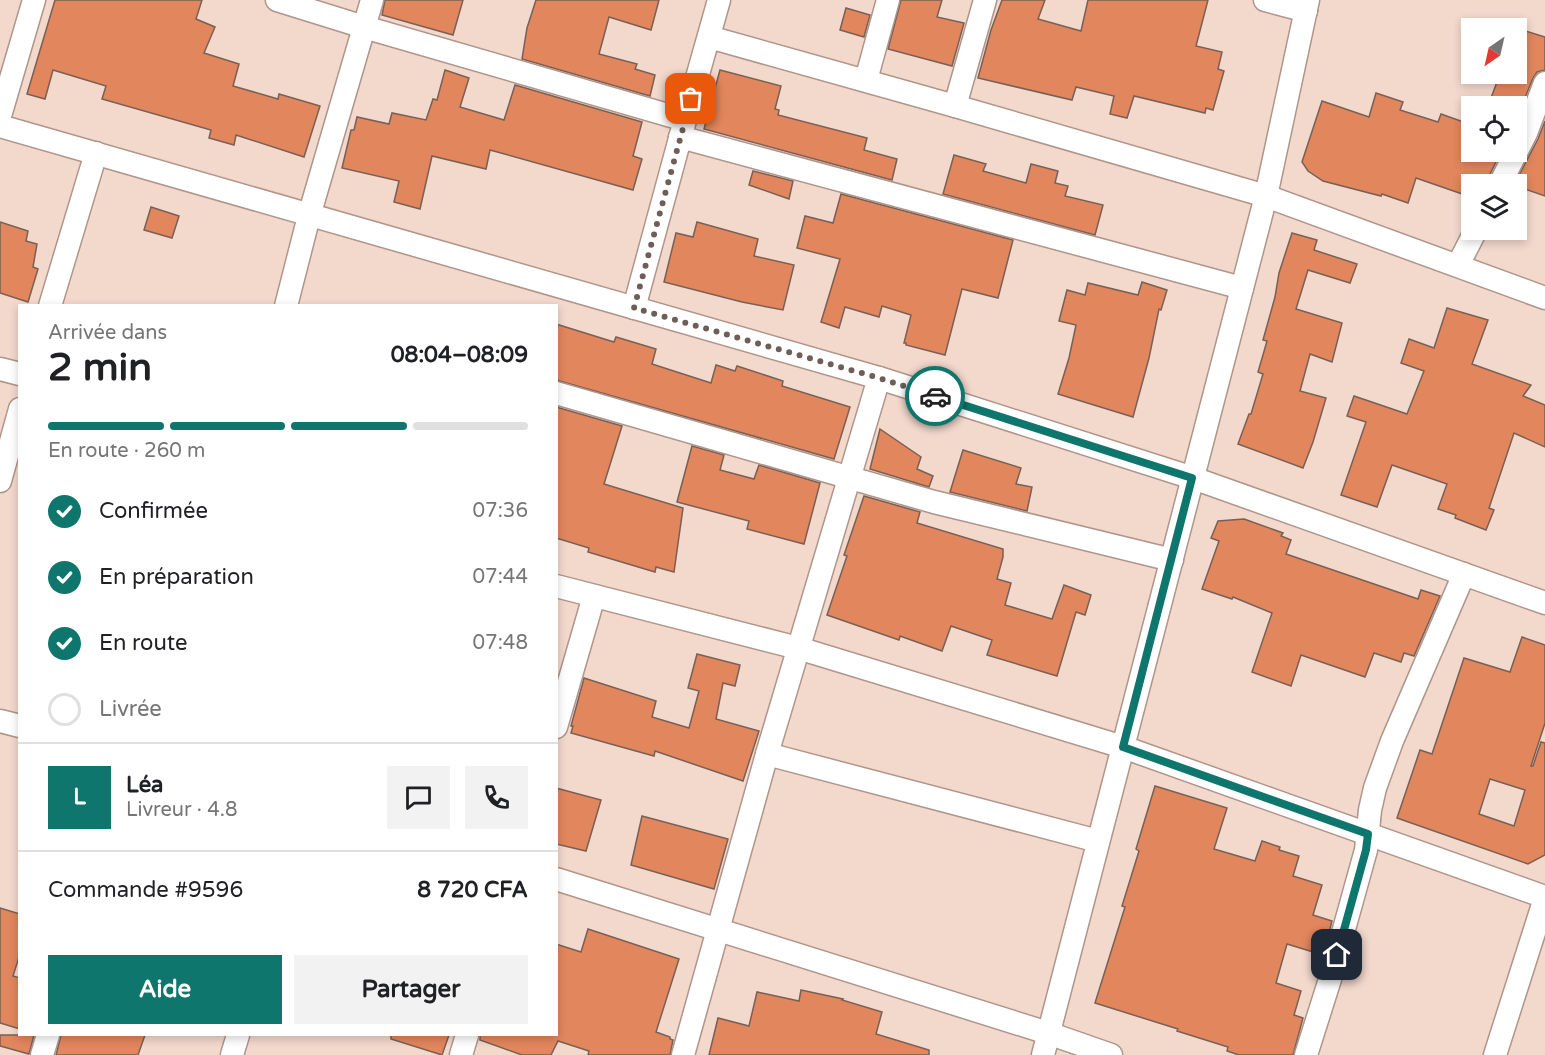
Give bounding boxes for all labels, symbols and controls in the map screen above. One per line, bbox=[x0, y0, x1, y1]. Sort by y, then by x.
north arrow bbox=[1461, 18, 1527, 84]
map controls bbox=[1461, 18, 1527, 240]
pin bbox=[665, 73, 716, 124]
icon: bag bbox=[674, 82, 707, 115]
button: locate bbox=[1461, 96, 1527, 162]
button: layers bbox=[1461, 174, 1527, 240]
text: Arrivée dans bbox=[48, 321, 167, 345]
text: 08:04–08:09 bbox=[391, 342, 528, 368]
text: 2 min bbox=[48, 344, 152, 391]
courier bbox=[905, 366, 965, 426]
icon: car bbox=[919, 380, 952, 413]
text: En route · 260 m bbox=[48, 439, 205, 463]
icon: check bbox=[48, 495, 81, 528]
text: Confirmée bbox=[99, 498, 208, 524]
text: 07:36 bbox=[473, 499, 528, 523]
icon: check bbox=[48, 561, 81, 594]
text: En préparation bbox=[99, 564, 254, 590]
text: 07:44 bbox=[473, 565, 528, 589]
icon: check bbox=[48, 627, 81, 660]
text: En route bbox=[99, 630, 188, 656]
text: 07:48 bbox=[473, 631, 528, 655]
text: Livrée bbox=[99, 696, 162, 722]
button: chat bbox=[387, 766, 450, 829]
button: phone bbox=[465, 766, 528, 829]
text: Léa bbox=[126, 772, 164, 798]
text: L bbox=[73, 784, 86, 810]
text: Livreur · 4.8 bbox=[126, 798, 237, 822]
text: Commande #9596 bbox=[48, 877, 243, 903]
text: 8 720 CFA bbox=[417, 877, 528, 903]
pin bbox=[1311, 929, 1362, 980]
icon: home bbox=[1320, 938, 1353, 971]
button: Aide bbox=[48, 955, 282, 1024]
button: Partager bbox=[294, 955, 528, 1024]

